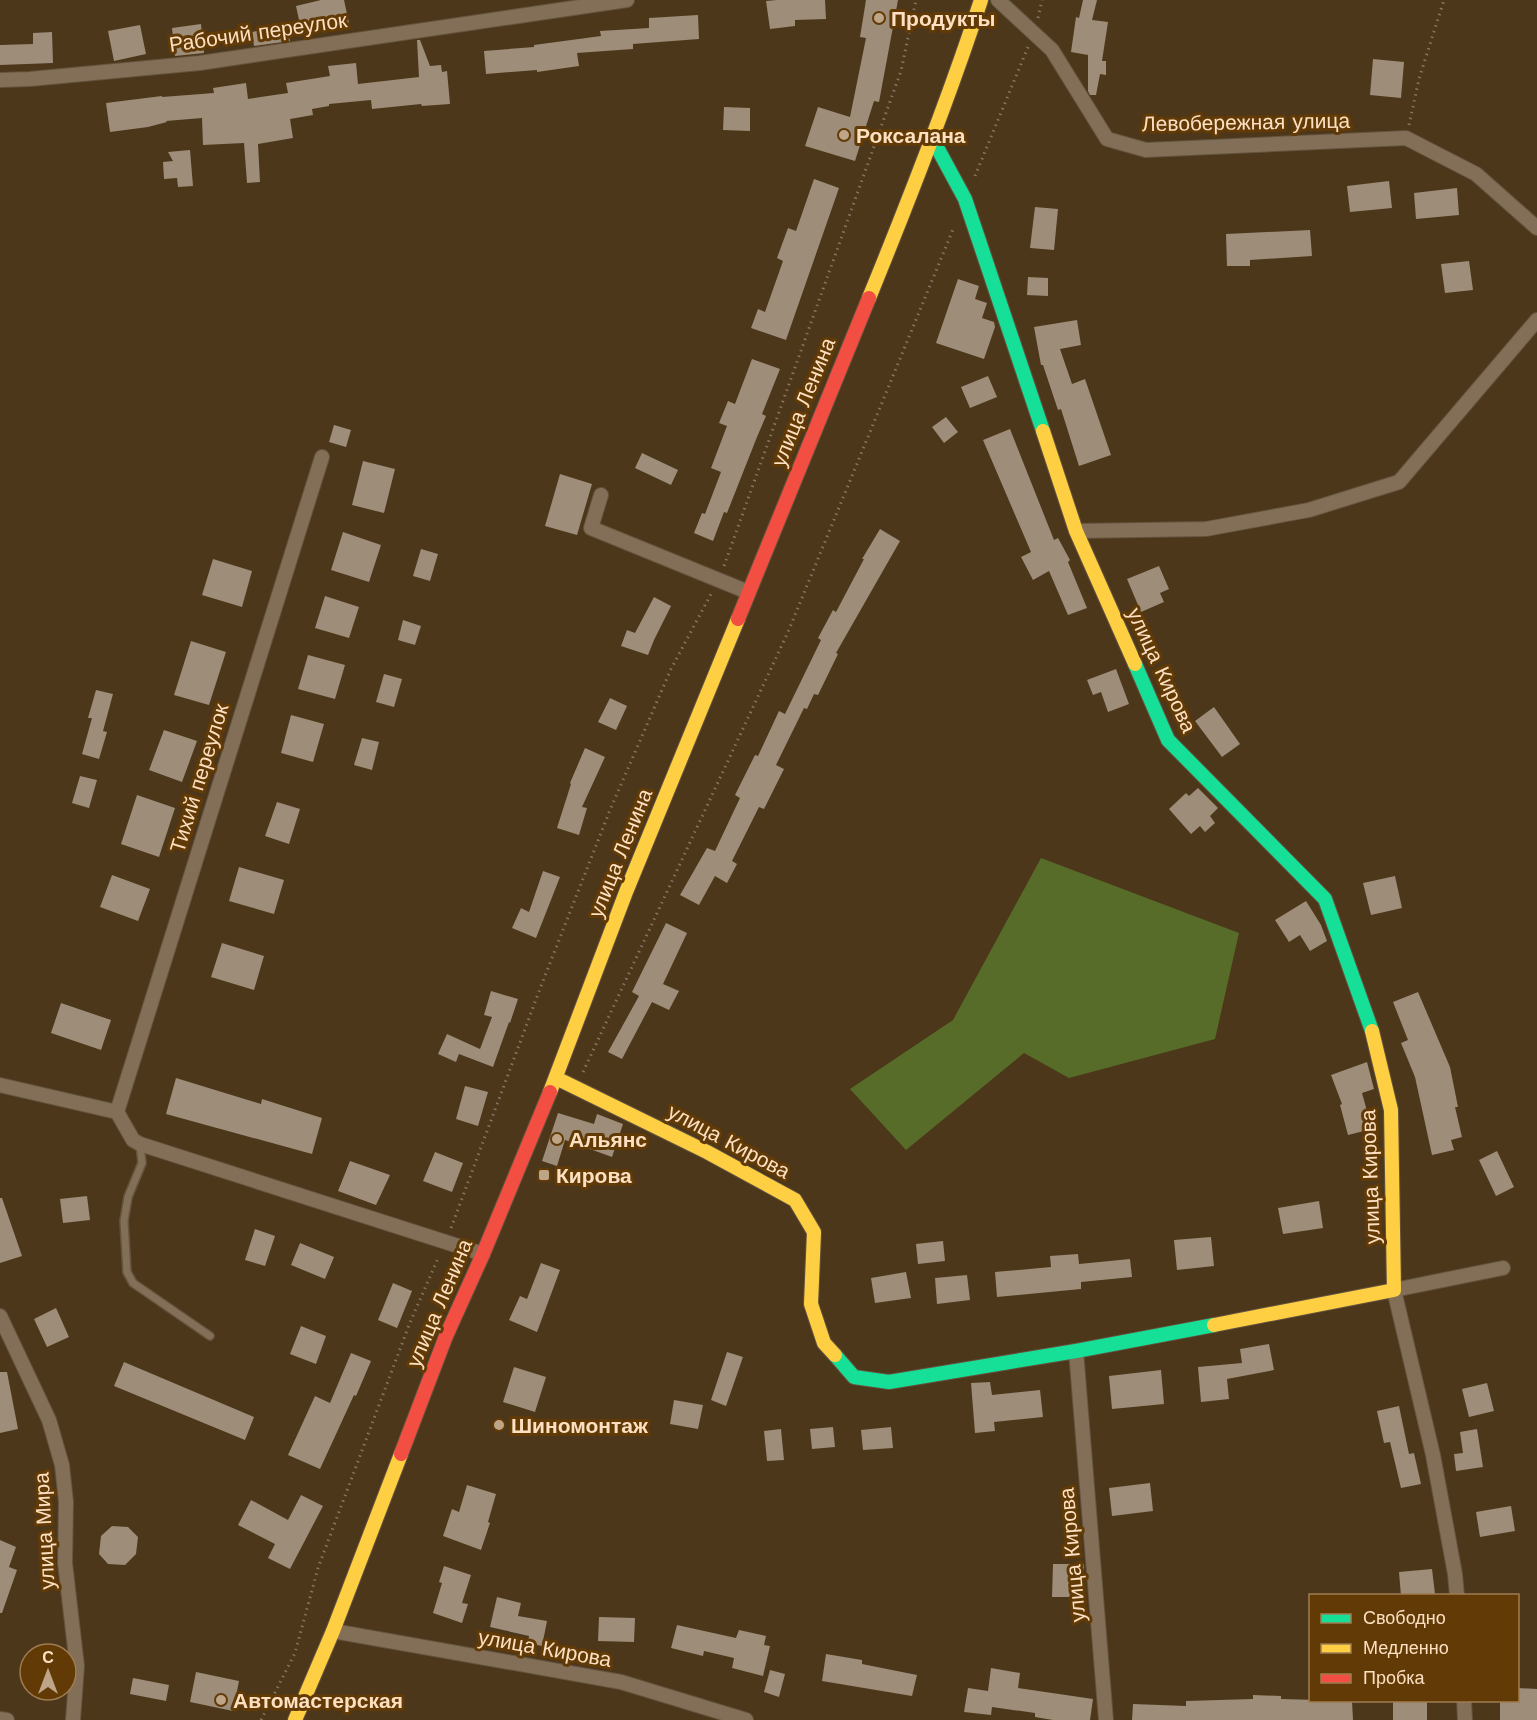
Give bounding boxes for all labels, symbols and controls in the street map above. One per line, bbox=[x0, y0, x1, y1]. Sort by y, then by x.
place label: Продукты bbox=[891, 6, 995, 31]
street label: Рабочий переулок bbox=[167, 7, 349, 57]
marker: Продукты bbox=[872, 11, 886, 25]
street label: Левобережная улица bbox=[1142, 108, 1351, 136]
place label: Роксалана bbox=[856, 123, 966, 148]
marker: Роксалана bbox=[837, 128, 851, 142]
street label: улица Ленина bbox=[766, 334, 840, 470]
street label: улица Кирова bbox=[1122, 604, 1202, 737]
street label: Тихий переулок bbox=[164, 700, 234, 855]
street label: улица Ленина bbox=[583, 785, 657, 921]
street label: улица Кирова bbox=[664, 1098, 795, 1184]
street label: улица Кирова bbox=[1355, 1109, 1385, 1245]
place label: Альянс bbox=[569, 1127, 647, 1152]
marker: Альянс bbox=[550, 1132, 564, 1146]
place label: Кирова bbox=[556, 1163, 632, 1188]
marker: Кирова bbox=[537, 1168, 551, 1182]
street label: улица Ленина bbox=[401, 1235, 477, 1371]
place label: Шиномонтаж bbox=[511, 1413, 649, 1438]
marker: Шиномонтаж bbox=[492, 1418, 506, 1432]
street label: улица Мира bbox=[28, 1471, 60, 1590]
street label: улица Кирова bbox=[1054, 1486, 1090, 1623]
legend bbox=[1309, 1594, 1519, 1702]
text: Свободно bbox=[1363, 1607, 1446, 1628]
street label: улица Кирова bbox=[476, 1624, 614, 1672]
text: Медленно bbox=[1363, 1637, 1449, 1658]
north arrow bbox=[18, 1642, 78, 1702]
text: С bbox=[42, 1648, 54, 1667]
text: Пробка bbox=[1363, 1667, 1426, 1688]
place label: Автомастерская bbox=[233, 1688, 403, 1713]
marker: Автомастерская bbox=[214, 1693, 228, 1707]

